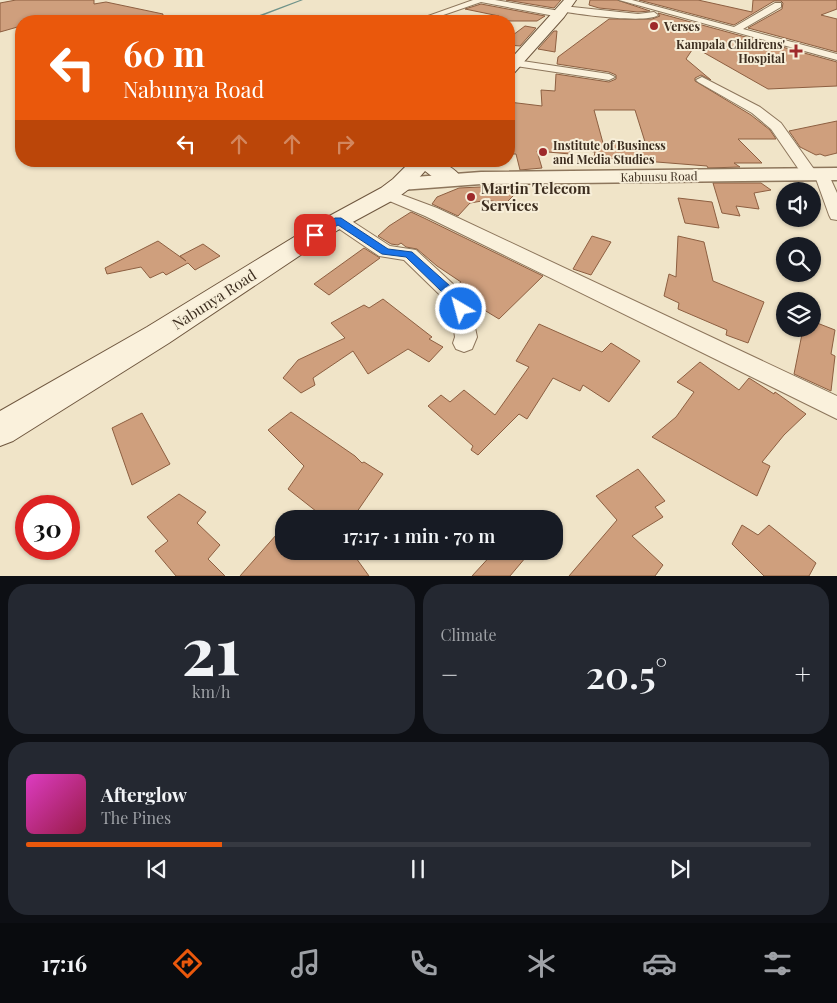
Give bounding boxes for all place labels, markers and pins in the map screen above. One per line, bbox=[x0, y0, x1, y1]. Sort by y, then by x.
place label: Verses bbox=[663, 18, 700, 34]
marker: Verses bbox=[648, 20, 660, 32]
place label: Kampala Childrens' Hospital bbox=[676, 36, 785, 66]
marker: Kampala Childrens' Hospital bbox=[789, 44, 803, 58]
place label: Institute of Business and Media Studies bbox=[553, 137, 666, 167]
marker: Institute of Business and Media Studies bbox=[537, 146, 549, 158]
place label: Martin Telecom Services bbox=[481, 178, 591, 215]
marker: Martin Telecom Services bbox=[465, 191, 477, 203]
pin bbox=[294, 214, 336, 256]

